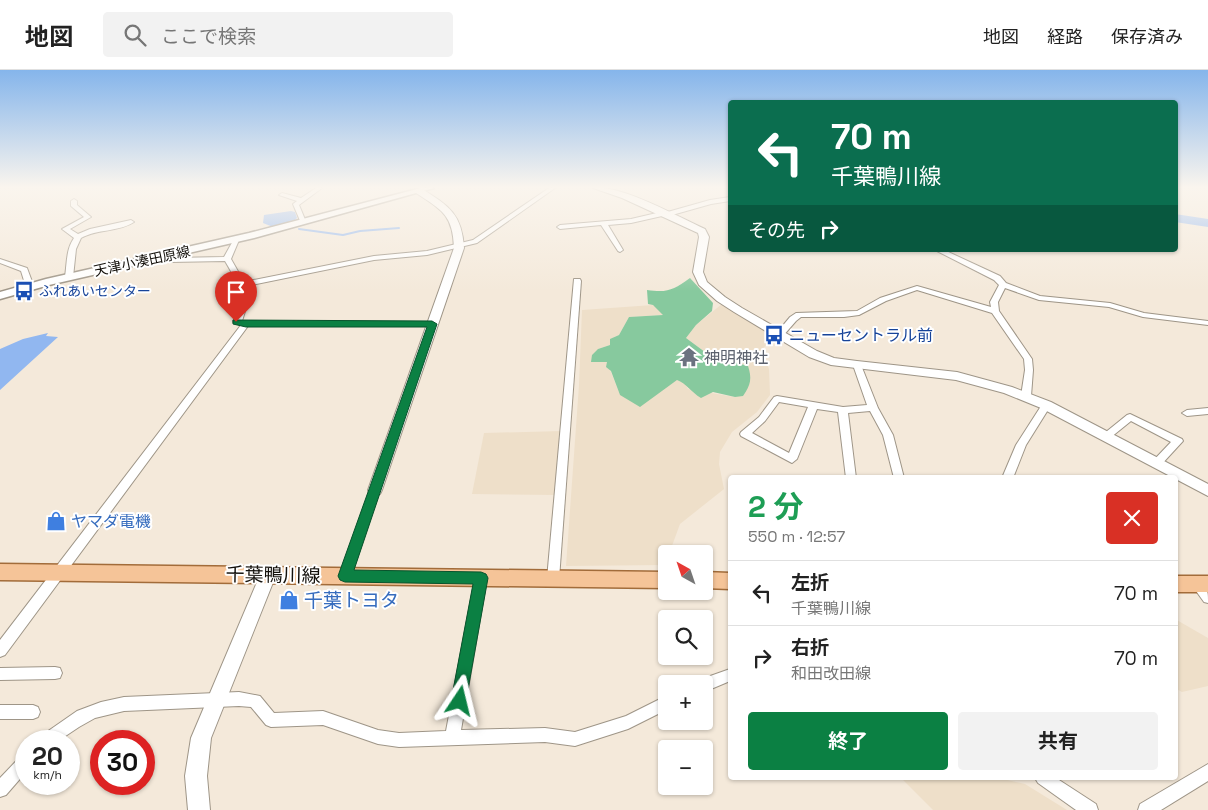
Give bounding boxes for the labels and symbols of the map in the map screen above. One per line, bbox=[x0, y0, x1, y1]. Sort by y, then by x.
street label: 天津小湊田原線 bbox=[92, 242, 192, 280]
pin bbox=[215, 271, 257, 322]
bus stop icon: ふれあいセンター bbox=[13, 280, 35, 302]
place label: ふれあいセンター bbox=[39, 282, 151, 300]
bus stop icon: ニューセントラル前 bbox=[763, 324, 785, 346]
place label: ニューセントラル前 bbox=[789, 325, 933, 346]
temple icon: 神明神社 bbox=[678, 346, 700, 368]
place label: 神明神社 bbox=[704, 347, 768, 368]
shop icon: ヤマダ電機 bbox=[45, 510, 67, 532]
place label: ヤマダ電機 bbox=[71, 511, 151, 532]
north arrow bbox=[658, 545, 712, 600]
street label: 千葉鴨川線 bbox=[225, 562, 321, 588]
place label: 千葉トヨタ bbox=[304, 588, 399, 613]
shop icon: 千葉トヨタ bbox=[278, 589, 300, 611]
position arrow bbox=[433, 674, 485, 726]
speed limit sign: 30 bbox=[90, 730, 155, 795]

